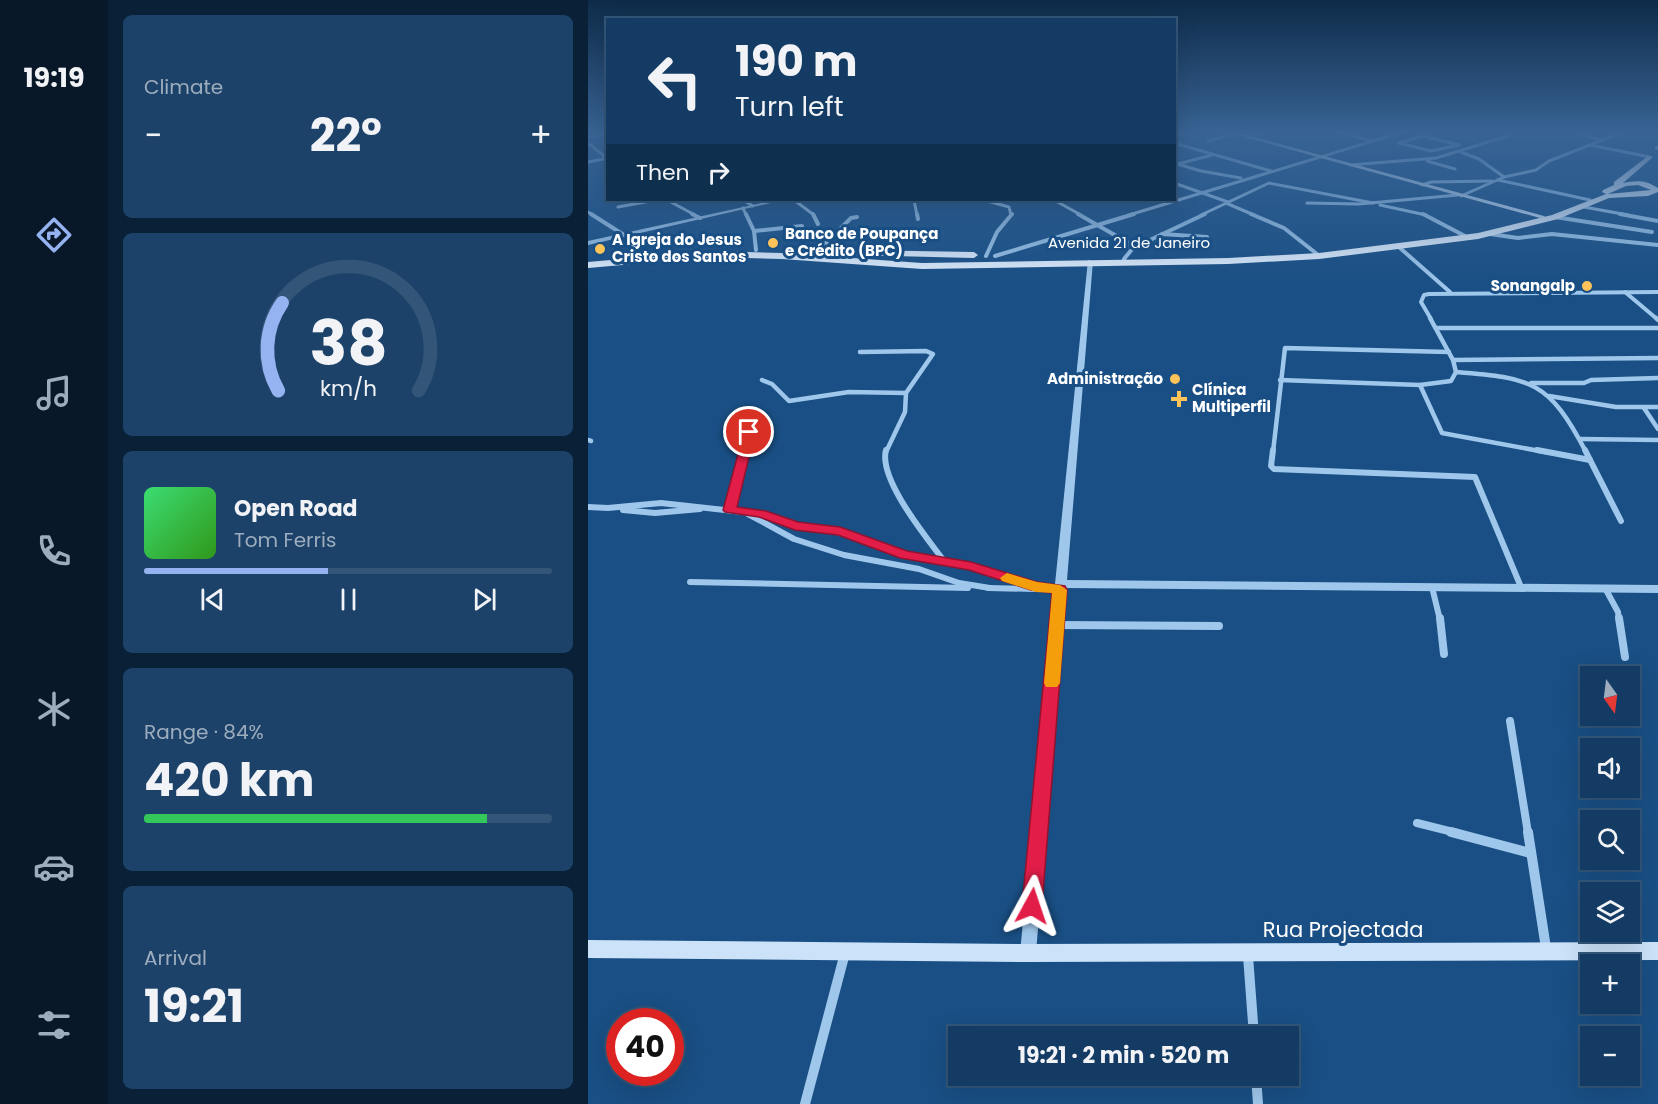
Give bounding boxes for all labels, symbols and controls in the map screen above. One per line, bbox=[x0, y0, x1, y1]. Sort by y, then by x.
text: 190 m bbox=[735, 32, 857, 91]
icon: left bbox=[636, 42, 714, 120]
text: 19:19 bbox=[23, 59, 85, 96]
text: Climate bbox=[144, 73, 223, 101]
text: Turn left bbox=[735, 88, 844, 125]
text: 22° bbox=[310, 104, 382, 167]
text: − bbox=[144, 112, 162, 159]
text: + bbox=[529, 112, 552, 159]
icon: right bbox=[702, 156, 735, 189]
text: Then bbox=[636, 157, 690, 188]
icon: directions bbox=[33, 214, 75, 256]
place label: Banco de Poupança e Crédito (BPC) bbox=[785, 223, 938, 261]
place label: A Igreja do Jesus Cristo dos Santos bbox=[612, 229, 746, 267]
street label: Avenida 21 de Janeiro bbox=[1048, 232, 1210, 253]
marker: Banco de Poupança e Crédito (BPC) bbox=[766, 236, 780, 250]
marker: A Igreja do Jesus Cristo dos Santos bbox=[593, 242, 607, 256]
place label: Sonangalp bbox=[1491, 275, 1575, 296]
marker: Sonangalp bbox=[1580, 279, 1594, 293]
text: 38 bbox=[309, 299, 387, 387]
place label: Administração bbox=[1047, 368, 1163, 389]
icon: music bbox=[33, 372, 75, 414]
marker: Administração bbox=[1168, 372, 1182, 386]
text: km/h bbox=[319, 374, 377, 405]
place label: Clínica Multiperfil bbox=[1192, 379, 1271, 417]
marker: Clínica Multiperfil bbox=[1170, 390, 1188, 408]
pin bbox=[723, 406, 774, 457]
icon: arrive bbox=[732, 415, 765, 448]
text: Open Road bbox=[234, 493, 358, 524]
text: Tom Ferris bbox=[234, 526, 336, 554]
icon: phone bbox=[33, 530, 75, 572]
icon: previous bbox=[196, 583, 229, 616]
icon: pause bbox=[332, 583, 365, 616]
icon: next bbox=[468, 583, 501, 616]
north arrow bbox=[1580, 666, 1640, 726]
map controls bbox=[1580, 666, 1640, 1086]
icon: climate bbox=[33, 688, 75, 730]
text: Range · 84% bbox=[144, 718, 264, 746]
button: sound bbox=[1580, 738, 1640, 798]
text: 420 km bbox=[144, 749, 315, 812]
button: search bbox=[1580, 810, 1640, 870]
icon: car bbox=[33, 846, 75, 888]
position arrow bbox=[1000, 874, 1064, 938]
button: layers bbox=[1580, 882, 1640, 942]
street label: Rua Projectada bbox=[1263, 915, 1423, 944]
text: Arrival bbox=[144, 944, 207, 972]
button: + bbox=[1580, 954, 1640, 1014]
text: 19:21 bbox=[144, 975, 244, 1038]
icon: filters bbox=[33, 1004, 75, 1046]
speed limit sign: 40 bbox=[606, 1008, 684, 1086]
button: − bbox=[1580, 1026, 1640, 1086]
text: 19:21 · 2 min · 520 m bbox=[1018, 1040, 1229, 1071]

